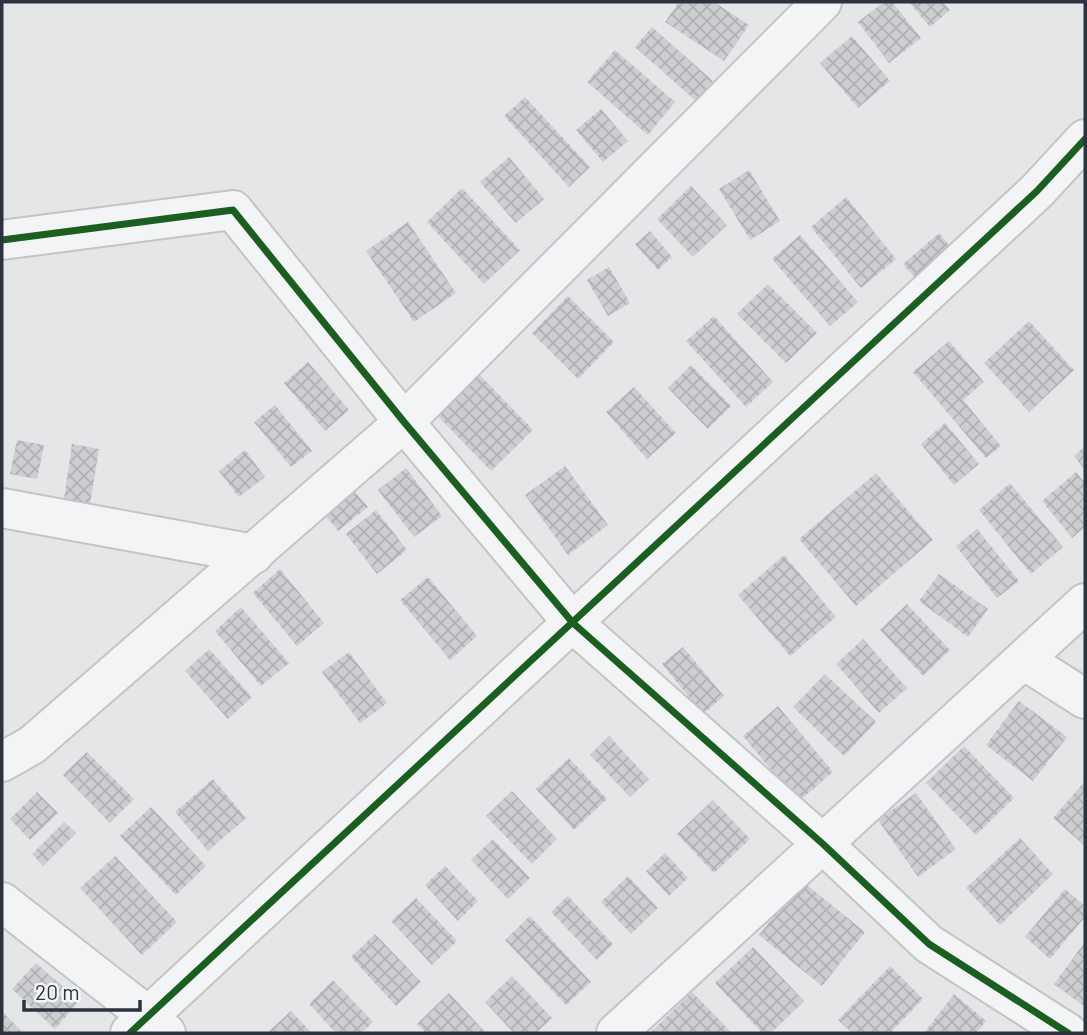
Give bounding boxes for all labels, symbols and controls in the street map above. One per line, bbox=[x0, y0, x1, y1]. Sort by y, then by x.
scale bar bbox=[24, 968, 140, 1012]
text: 20 m bbox=[35, 979, 80, 1004]

